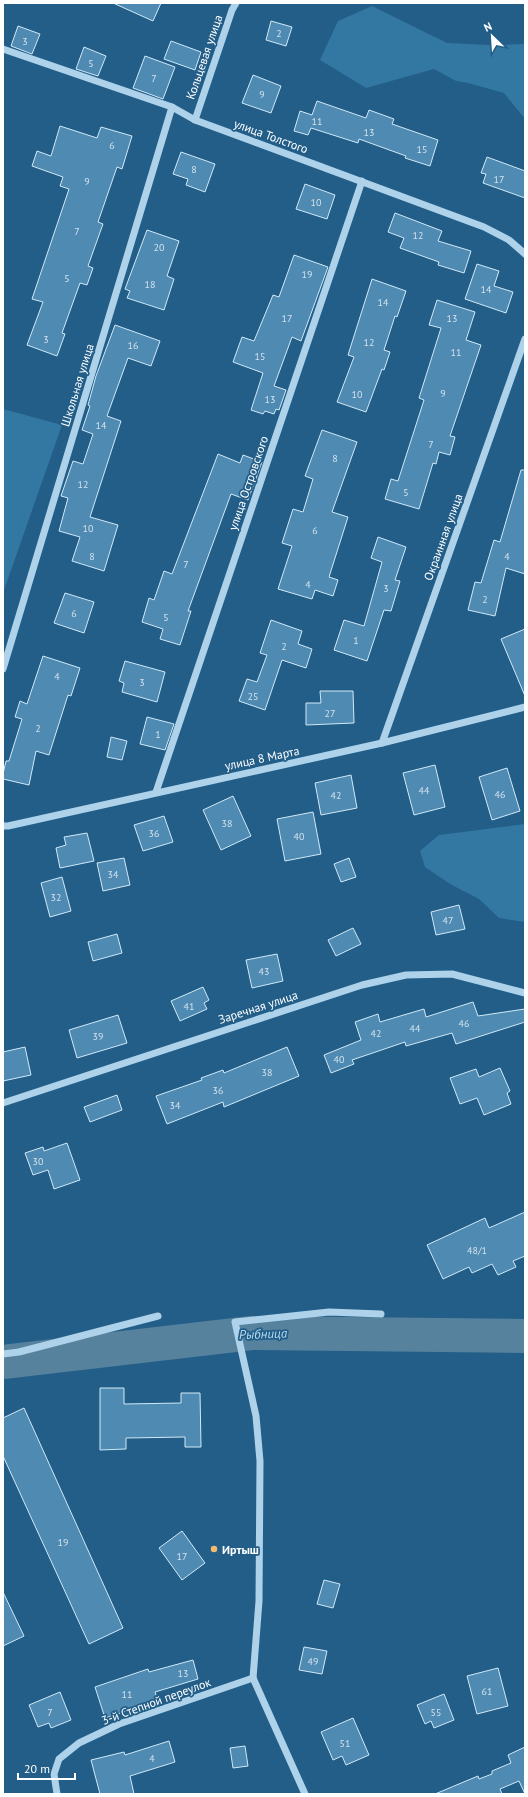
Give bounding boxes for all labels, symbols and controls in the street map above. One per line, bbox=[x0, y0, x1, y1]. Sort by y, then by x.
street label: Кольцевая улица bbox=[182, 13, 226, 101]
north arrow bbox=[472, 16, 512, 56]
text: N bbox=[482, 19, 494, 35]
house number: 2 bbox=[276, 27, 282, 40]
house number: 3 bbox=[22, 35, 28, 48]
house number: 5 bbox=[88, 57, 94, 70]
house number: 7 bbox=[151, 72, 157, 85]
house number: 9 bbox=[259, 88, 265, 101]
house number: 11 bbox=[312, 115, 322, 128]
street label: улица Толстого bbox=[232, 116, 310, 156]
house number: 13 bbox=[364, 126, 374, 139]
house number: 6 bbox=[109, 139, 115, 152]
house number: 15 bbox=[417, 143, 427, 156]
house number: 8 bbox=[191, 163, 197, 176]
house number: 17 bbox=[494, 173, 504, 186]
house number: 9 bbox=[84, 175, 90, 188]
house number: 10 bbox=[311, 196, 322, 209]
house number: 7 bbox=[74, 225, 80, 238]
house number: 12 bbox=[413, 229, 423, 242]
house number: 20 bbox=[154, 241, 165, 254]
house number: 19 bbox=[302, 268, 312, 281]
house number: 5 bbox=[64, 272, 70, 285]
house number: 18 bbox=[145, 278, 155, 291]
house number: 14 bbox=[481, 283, 492, 296]
house number: 14 bbox=[378, 296, 389, 309]
house number: 17 bbox=[282, 312, 292, 325]
house number: 13 bbox=[447, 312, 457, 325]
house number: 3 bbox=[43, 333, 49, 346]
house number: 12 bbox=[364, 336, 374, 349]
house number: 16 bbox=[128, 339, 138, 352]
street label: Школьная улица bbox=[57, 342, 97, 428]
house number: 11 bbox=[451, 346, 461, 359]
house number: 15 bbox=[255, 350, 265, 363]
house number: 9 bbox=[440, 387, 446, 400]
house number: 10 bbox=[352, 388, 363, 401]
house number: 13 bbox=[265, 393, 275, 406]
house number: 14 bbox=[96, 419, 107, 432]
street label: улица Островского bbox=[225, 434, 271, 532]
house number: 7 bbox=[428, 438, 434, 451]
house number: 8 bbox=[332, 452, 338, 465]
house number: 12 bbox=[78, 478, 88, 491]
house number: 5 bbox=[403, 486, 409, 499]
street label: Окраинная улица bbox=[420, 491, 466, 582]
house number: 10 bbox=[83, 522, 94, 535]
house number: 6 bbox=[312, 524, 318, 537]
house number: 8 bbox=[89, 550, 95, 563]
house number: 4 bbox=[504, 550, 510, 563]
house number: 7 bbox=[183, 558, 189, 571]
house number: 4 bbox=[305, 578, 311, 591]
house number: 3 bbox=[383, 582, 389, 595]
house number: 2 bbox=[482, 593, 488, 606]
house number: 6 bbox=[71, 607, 77, 620]
house number: 5 bbox=[163, 611, 169, 624]
house number: 1 bbox=[353, 634, 359, 647]
house number: 2 bbox=[281, 640, 287, 653]
house number: 4 bbox=[54, 670, 60, 683]
house number: 3 bbox=[139, 676, 145, 689]
house number: 25 bbox=[248, 690, 258, 703]
house number: 27 bbox=[325, 707, 335, 720]
house number: 2 bbox=[35, 722, 41, 735]
house number: 1 bbox=[155, 728, 161, 741]
street label: улица 8 Марта bbox=[223, 743, 301, 773]
house number: 44 bbox=[419, 784, 430, 797]
house number: 46 bbox=[495, 788, 505, 801]
house number: 42 bbox=[331, 789, 341, 802]
house number: 38 bbox=[222, 817, 232, 830]
house number: 36 bbox=[149, 827, 159, 840]
house number: 40 bbox=[294, 830, 305, 843]
house number: 34 bbox=[108, 868, 119, 881]
house number: 32 bbox=[51, 891, 61, 904]
house number: 47 bbox=[443, 914, 453, 927]
house number: 43 bbox=[259, 965, 269, 978]
street label: Заречная улица bbox=[216, 987, 300, 1027]
house number: 41 bbox=[184, 1000, 194, 1013]
house number: 46 bbox=[459, 1017, 469, 1030]
house number: 44 bbox=[410, 1022, 421, 1035]
house number: 42 bbox=[371, 1027, 381, 1040]
house number: 39 bbox=[93, 1030, 103, 1043]
house number: 40 bbox=[334, 1053, 345, 1066]
house number: 38 bbox=[262, 1066, 272, 1079]
house number: 36 bbox=[213, 1084, 223, 1097]
house number: 34 bbox=[170, 1099, 181, 1112]
house number: 30 bbox=[33, 1155, 44, 1168]
house number: 48/1 bbox=[467, 1244, 487, 1257]
water label: Рыбница bbox=[239, 1325, 288, 1343]
house number: 19 bbox=[58, 1536, 68, 1549]
place label: Иртыш bbox=[222, 1542, 259, 1557]
marker: Иртыш bbox=[209, 1544, 219, 1554]
house number: 17 bbox=[177, 1550, 187, 1563]
house number: 49 bbox=[308, 1655, 318, 1668]
house number: 13 bbox=[178, 1667, 188, 1680]
street label: 3-й Степной переулок bbox=[99, 1674, 213, 1728]
house number: 61 bbox=[482, 1685, 492, 1698]
house number: 11 bbox=[122, 1688, 132, 1701]
house number: 7 bbox=[47, 1706, 53, 1719]
house number: 55 bbox=[431, 1706, 441, 1719]
house number: 51 bbox=[340, 1737, 350, 1750]
house number: 4 bbox=[149, 1752, 155, 1765]
scale bar bbox=[18, 1755, 75, 1781]
text: 20 m bbox=[24, 1761, 50, 1776]

